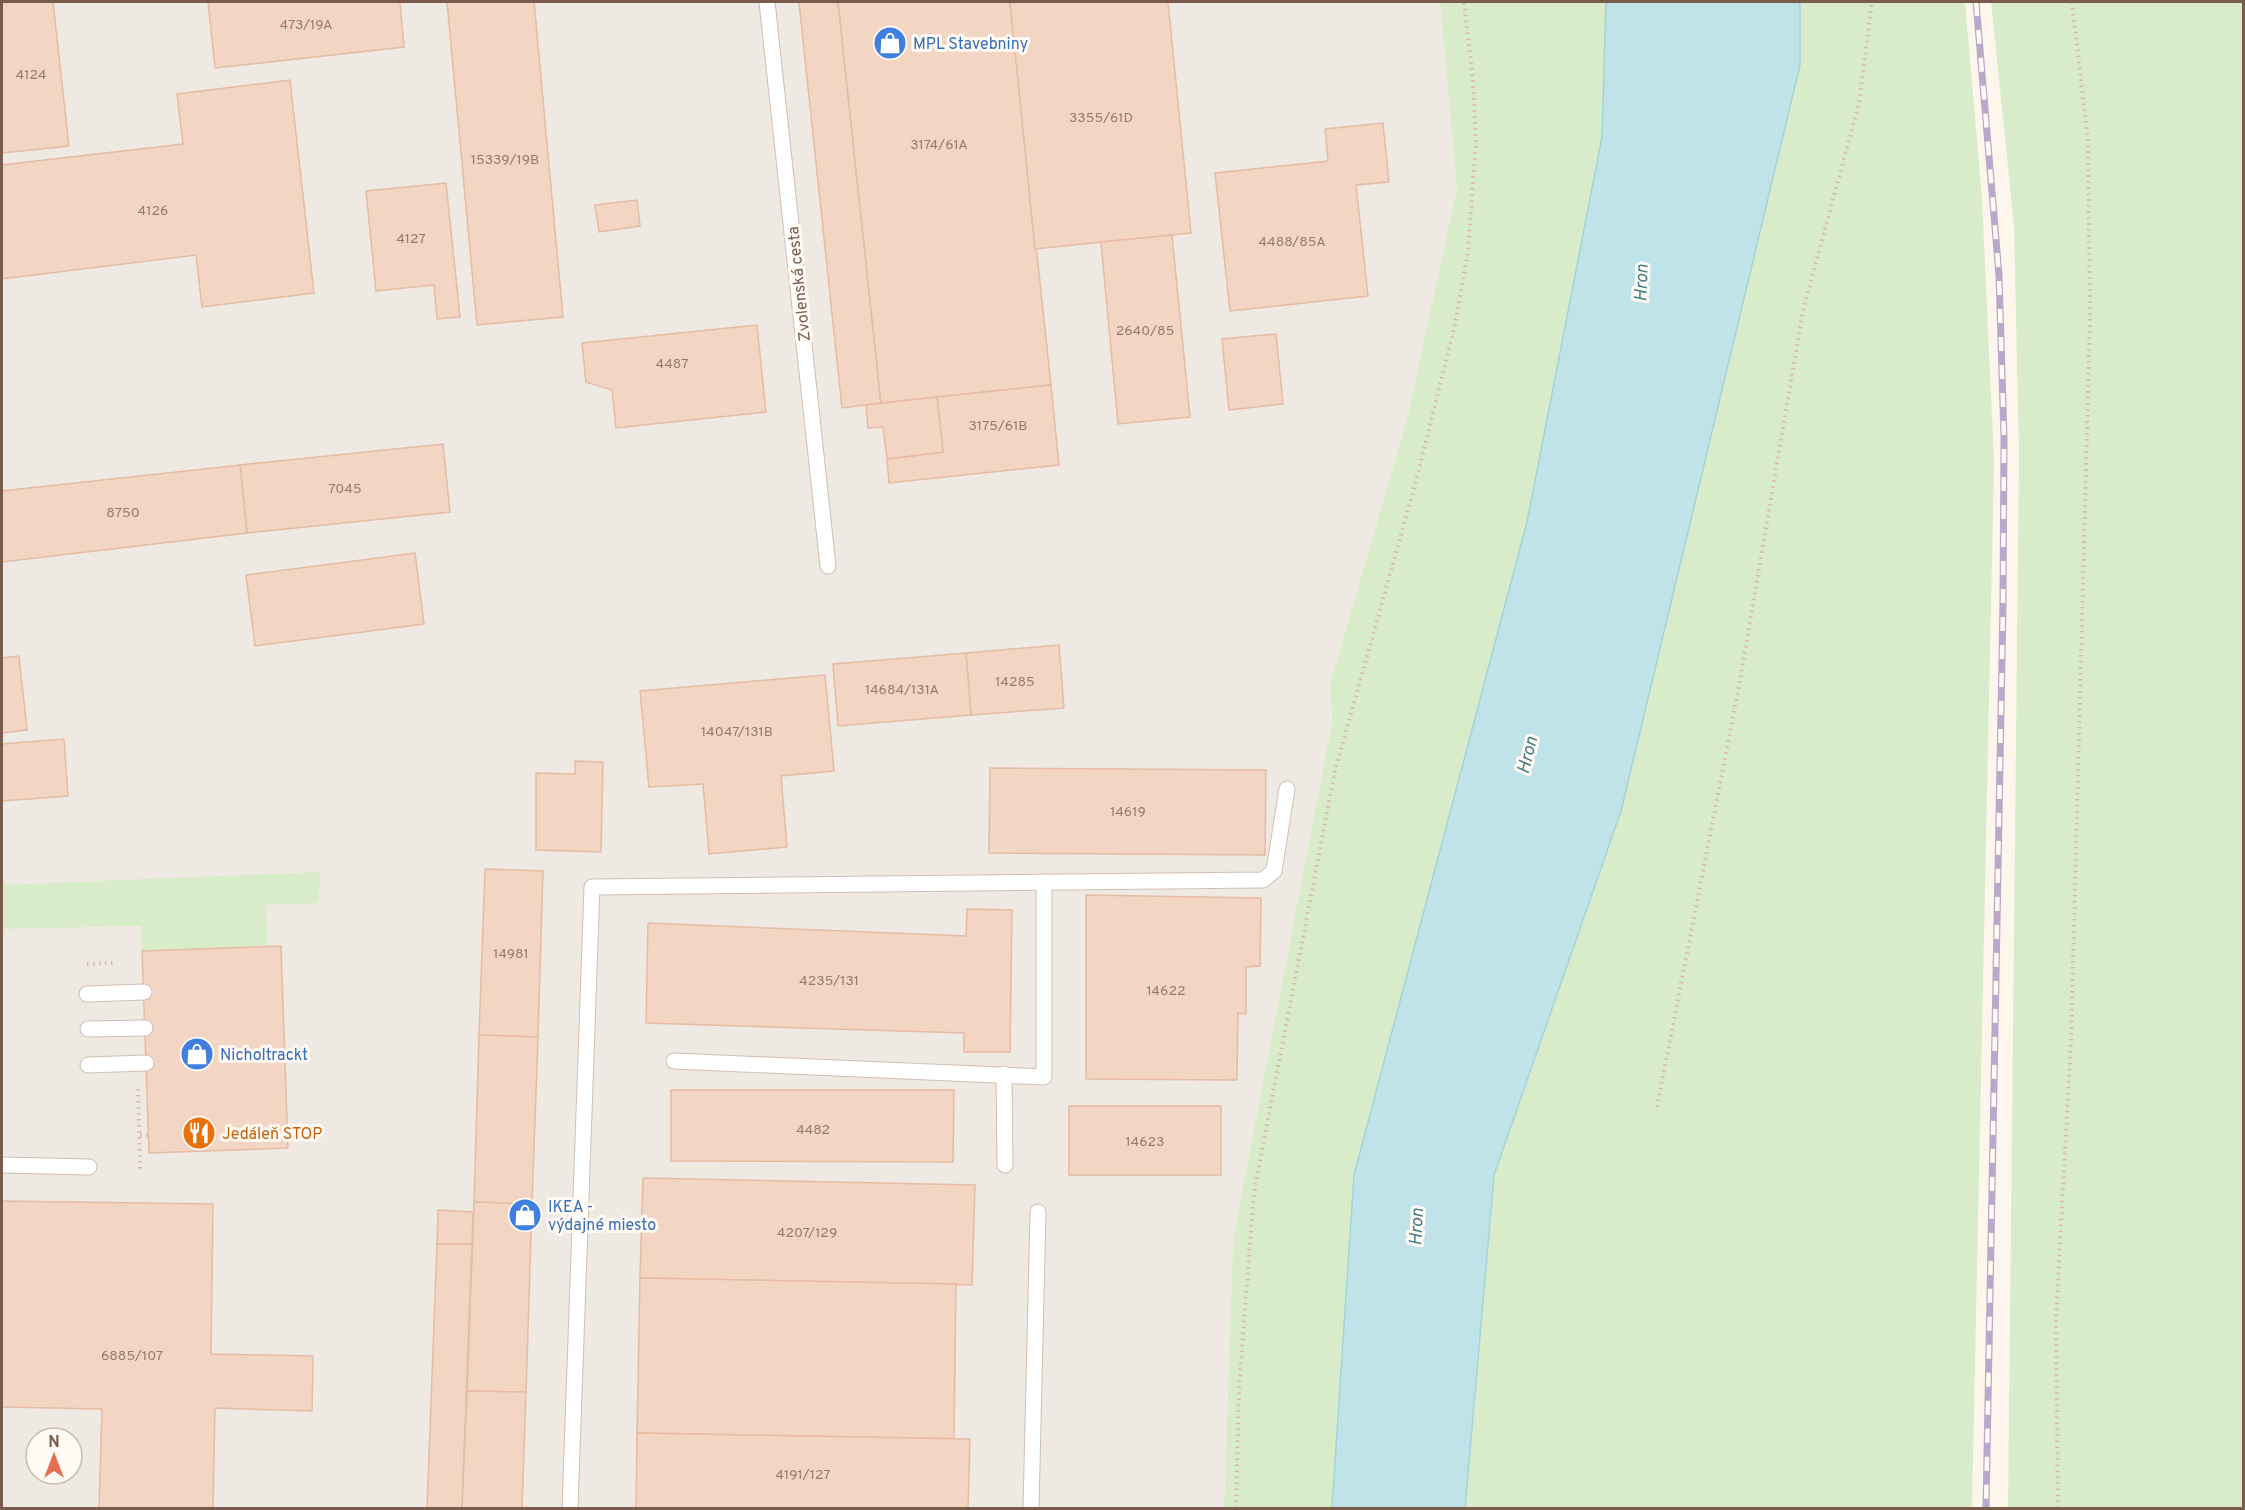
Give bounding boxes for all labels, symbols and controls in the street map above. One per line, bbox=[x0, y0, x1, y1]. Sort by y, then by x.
house number: 473/19A bbox=[279, 17, 333, 34]
shop icon: MPL Stavebniny bbox=[872, 25, 908, 61]
place label: MPL Stavebniny bbox=[913, 35, 1028, 55]
house number: 4124 bbox=[15, 67, 47, 84]
house number: 3355/61D bbox=[1069, 110, 1133, 127]
house number: 3174/61A bbox=[910, 137, 968, 154]
house number: 15339/19B bbox=[471, 152, 539, 169]
house number: 4126 bbox=[138, 203, 168, 220]
street label: Zvolenská cesta bbox=[784, 225, 816, 342]
house number: 4127 bbox=[396, 231, 426, 248]
house number: 4488/85A bbox=[1258, 234, 1326, 251]
water label: Hron bbox=[1630, 264, 1655, 302]
house number: 2640/85 bbox=[1116, 323, 1174, 340]
house number: 4487 bbox=[655, 356, 689, 373]
house number: 3175/61B bbox=[968, 418, 1028, 435]
house number: 7045 bbox=[328, 481, 362, 498]
house number: 8750 bbox=[106, 505, 140, 522]
house number: 14285 bbox=[995, 674, 1035, 691]
house number: 14684/131A bbox=[865, 682, 939, 699]
house number: 14047/131B bbox=[701, 724, 773, 741]
water label: Hron bbox=[1513, 734, 1544, 776]
house number: 14619 bbox=[1110, 804, 1146, 821]
house number: 14981 bbox=[493, 946, 529, 963]
house number: 4235/131 bbox=[799, 973, 859, 990]
house number: 14622 bbox=[1146, 983, 1186, 1000]
shop icon: Nicholtrackt bbox=[179, 1036, 215, 1072]
place label: Nicholtrackt bbox=[220, 1046, 308, 1066]
restaurant icon: Jedáleň STOP bbox=[181, 1115, 217, 1151]
house number: 4482 bbox=[796, 1122, 830, 1139]
place label: Jedáleň STOP bbox=[222, 1125, 322, 1145]
house number: 14623 bbox=[1126, 1134, 1165, 1151]
shop icon: IKEA - výdajné miesto bbox=[507, 1197, 543, 1233]
place label: IKEA - výdajné miesto bbox=[548, 1198, 656, 1236]
water label: Hron bbox=[1405, 1208, 1430, 1246]
house number: 4207/129 bbox=[777, 1225, 837, 1242]
house number: 6885/107 bbox=[101, 1348, 163, 1365]
north arrow bbox=[24, 1426, 84, 1486]
text: N bbox=[48, 1433, 60, 1453]
house number: 4191/127 bbox=[775, 1467, 831, 1484]

